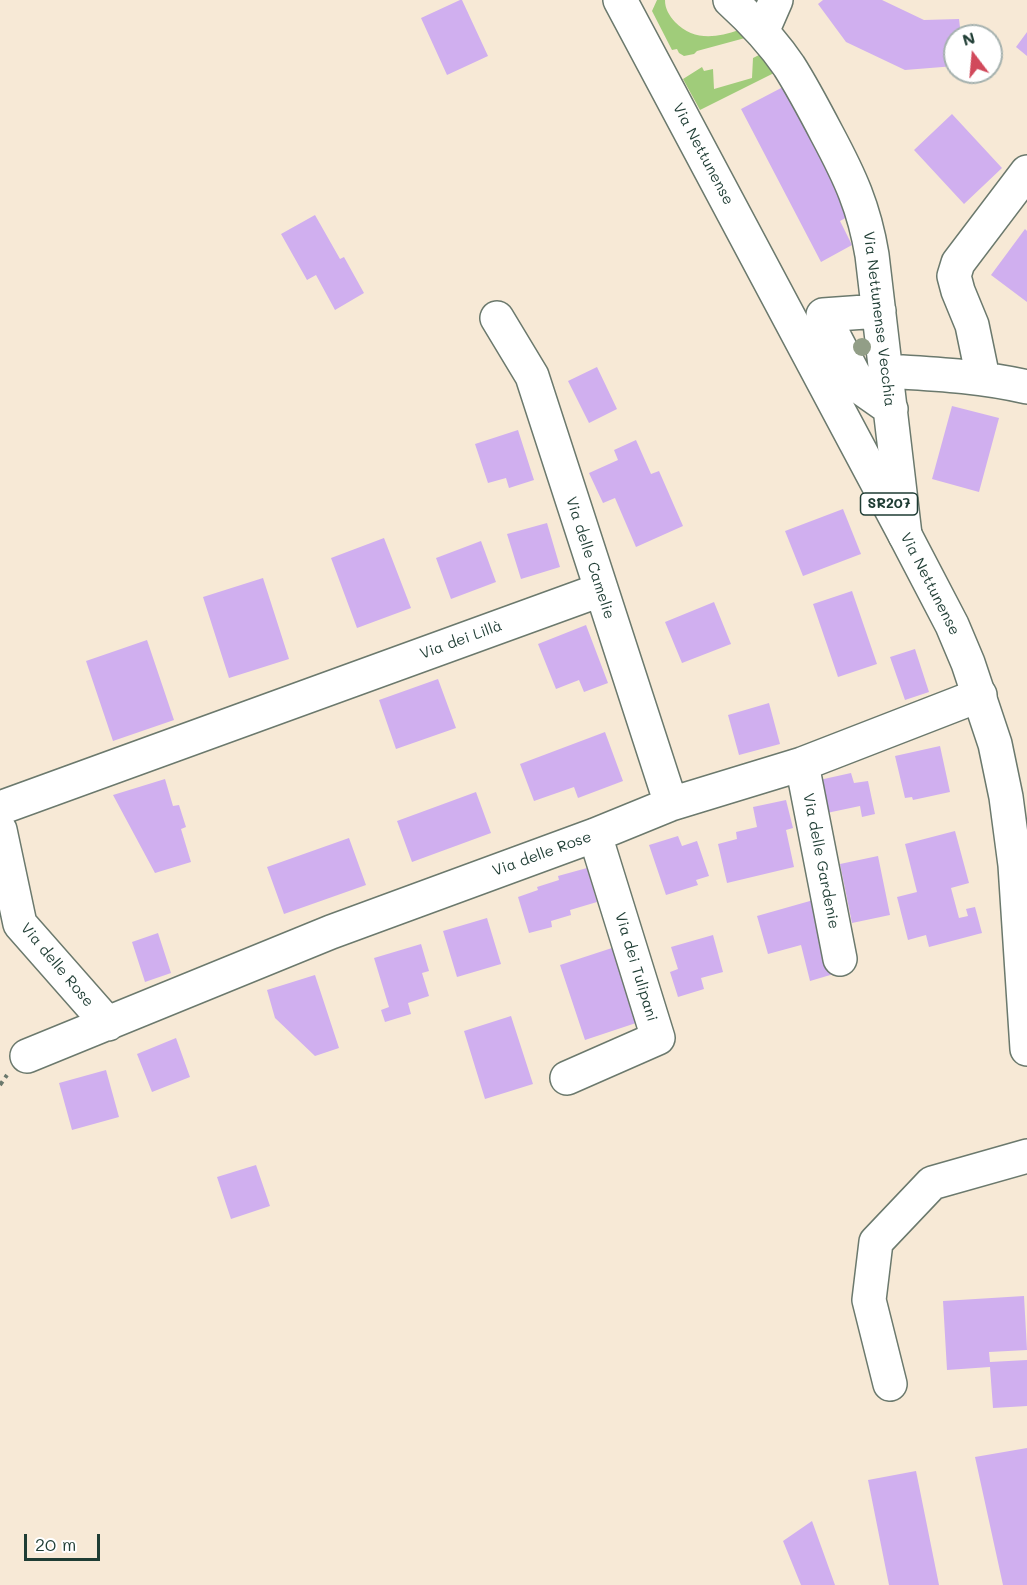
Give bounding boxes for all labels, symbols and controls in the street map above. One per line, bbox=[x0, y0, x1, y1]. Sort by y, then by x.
north arrow bbox=[943, 24, 1003, 84]
text: N bbox=[960, 26, 977, 50]
street label: Via Nettunense bbox=[669, 100, 737, 208]
street label: Via Nettunense Vecchia bbox=[859, 230, 899, 408]
road number: SR207 bbox=[860, 493, 918, 515]
street label: Via delle Camelie bbox=[562, 494, 618, 622]
street label: Via Nettunense bbox=[896, 530, 964, 638]
street label: Via dei Lillà bbox=[418, 617, 504, 663]
street label: Via delle Gardenie bbox=[799, 792, 843, 930]
street label: Via delle Rose bbox=[490, 828, 594, 880]
street label: Via dei Tulipani bbox=[611, 910, 661, 1024]
street label: Via delle Rose bbox=[17, 919, 97, 1011]
scale bar bbox=[27, 1522, 104, 1560]
text: 20 m bbox=[35, 1532, 76, 1556]

